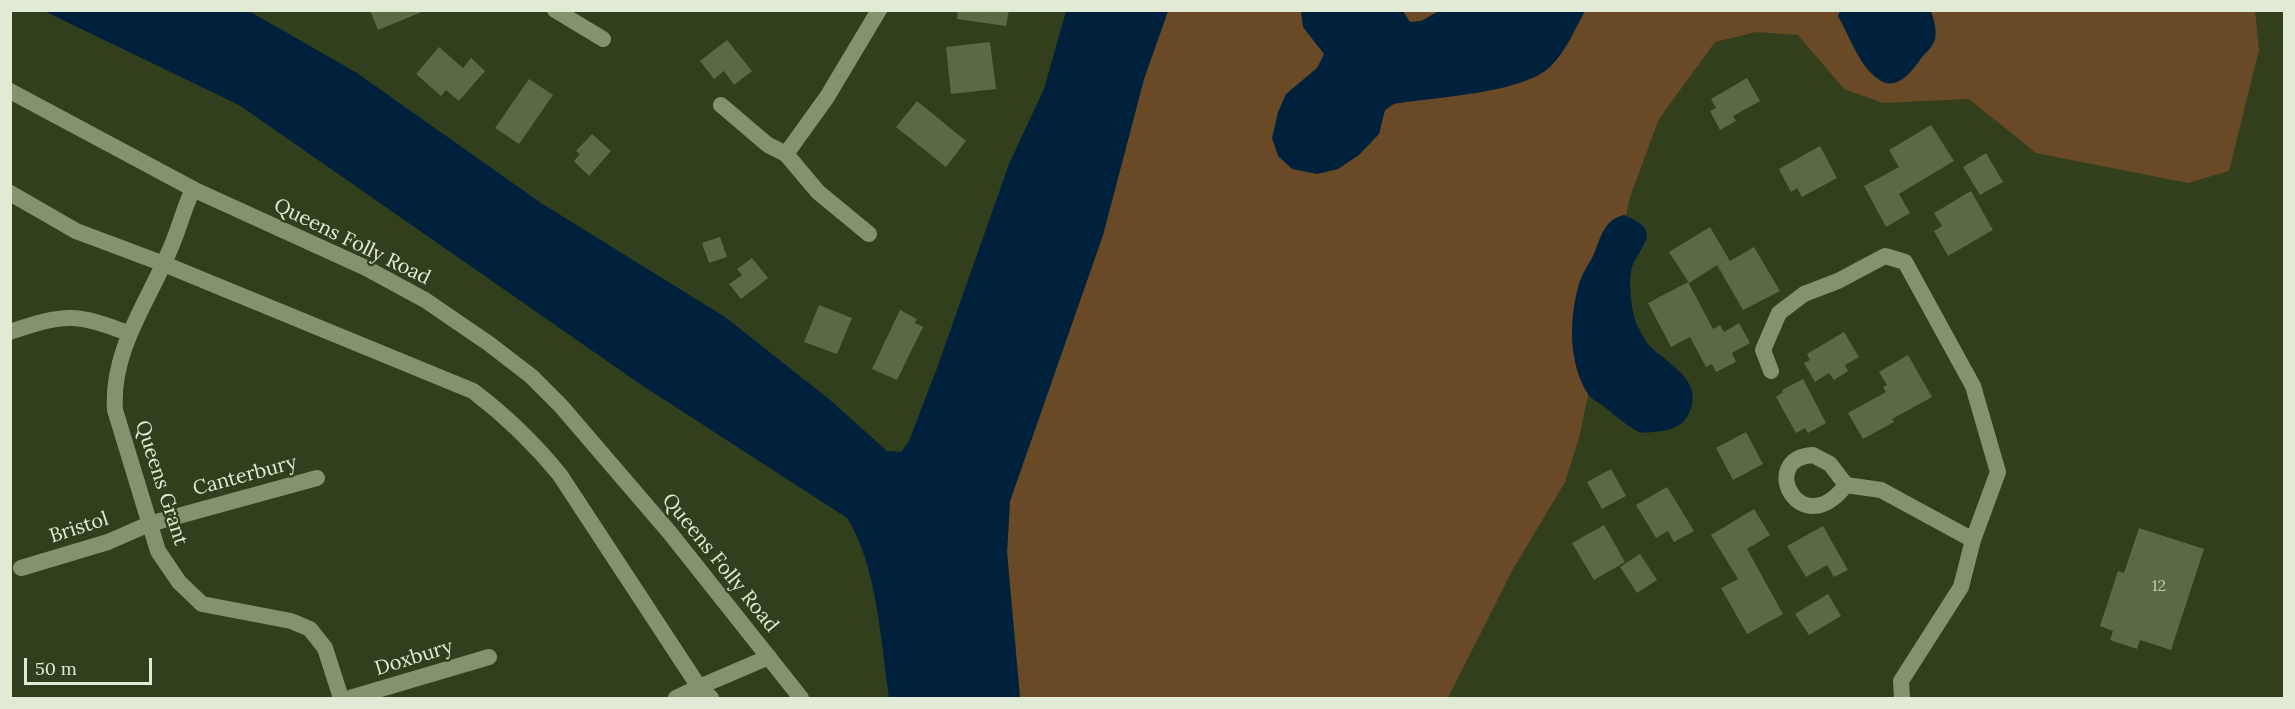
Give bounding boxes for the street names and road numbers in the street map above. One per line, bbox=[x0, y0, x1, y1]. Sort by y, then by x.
street label: Queens Folly Road bbox=[270, 194, 434, 290]
street label: Queens Grant bbox=[130, 418, 192, 548]
street label: Canterbury bbox=[190, 451, 300, 501]
street label: Queens Folly Road bbox=[657, 489, 783, 637]
street label: Bristol bbox=[46, 507, 112, 549]
street label: Doxbury bbox=[372, 635, 456, 681]

